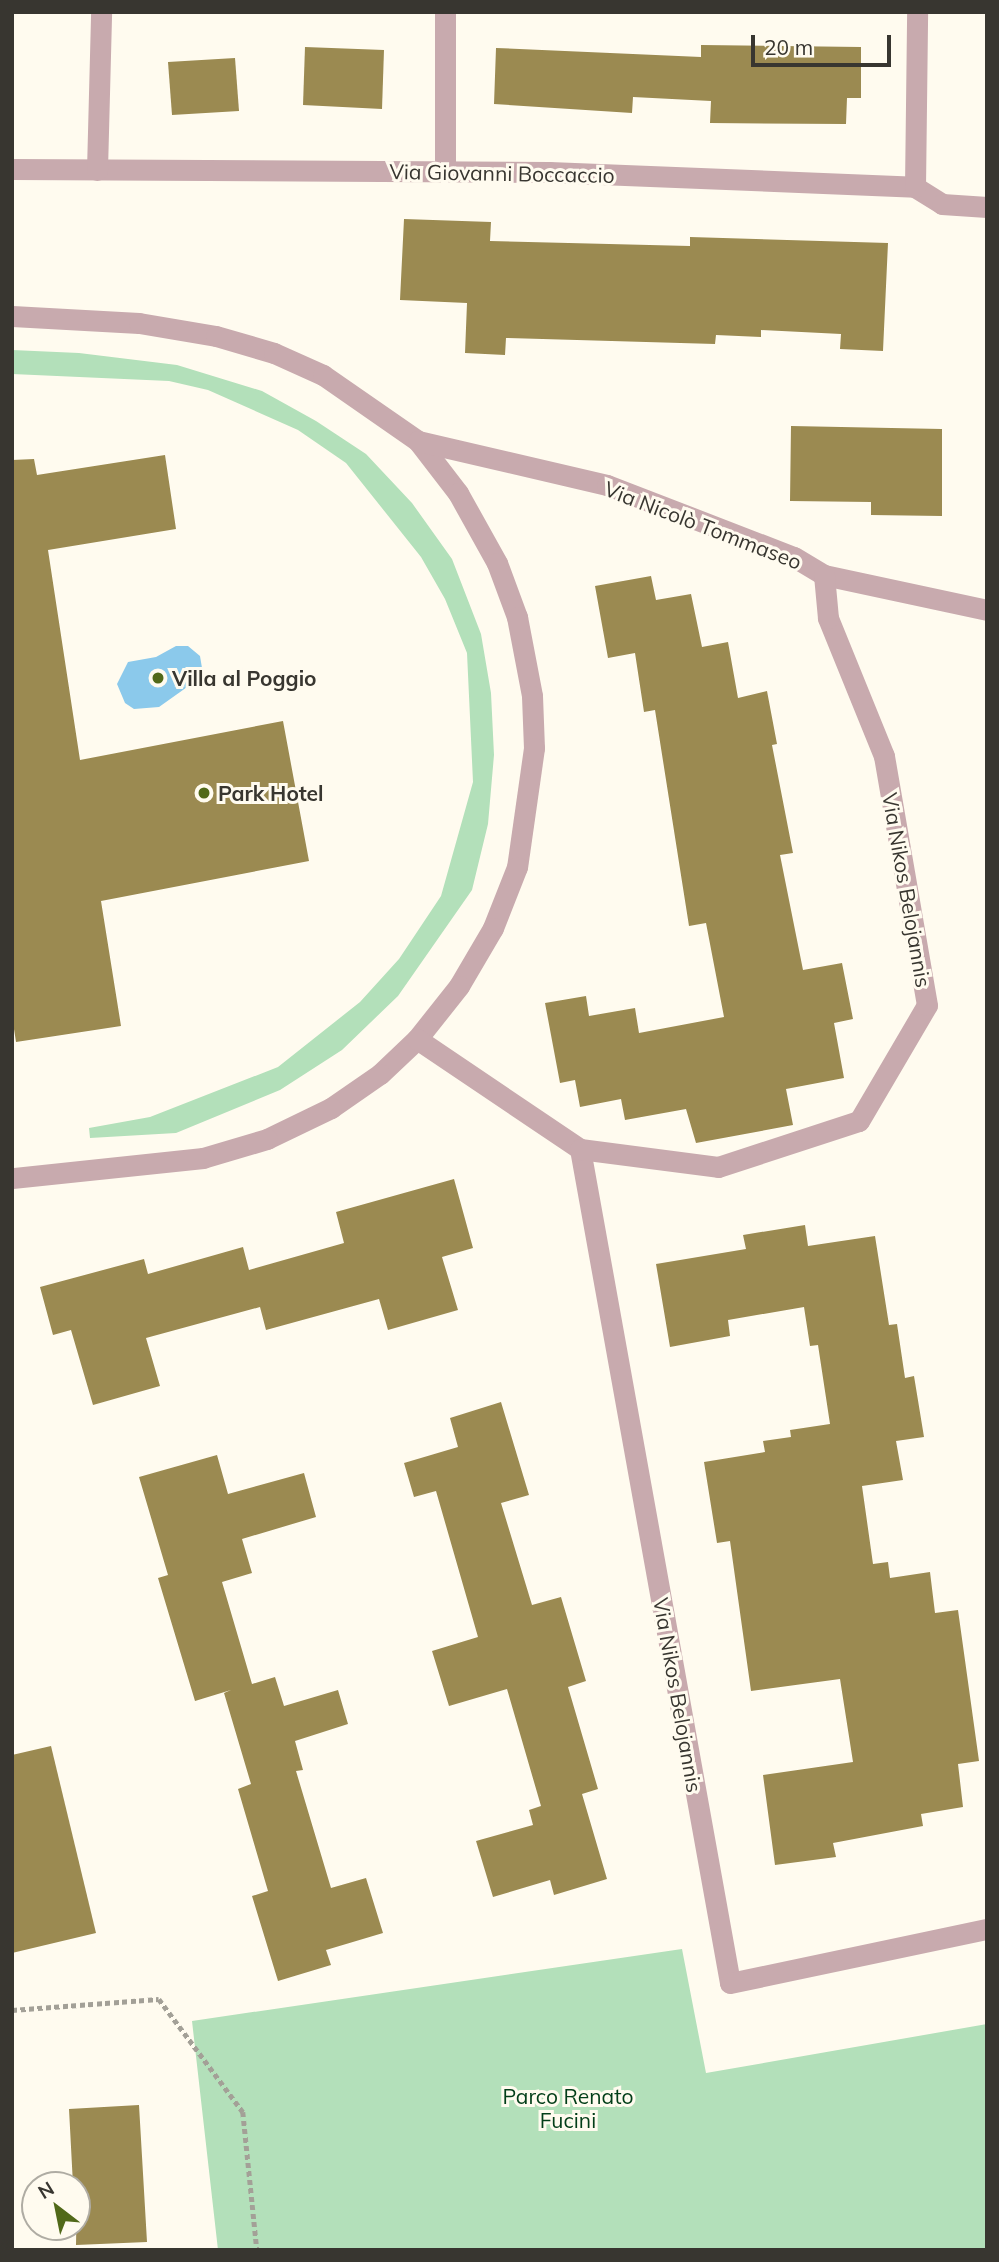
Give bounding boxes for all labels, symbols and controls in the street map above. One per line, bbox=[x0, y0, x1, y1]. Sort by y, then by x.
scale bar bbox=[754, 21, 894, 65]
text: 20 m bbox=[764, 34, 813, 60]
street label: Via Giovanni Boccaccio bbox=[389, 158, 615, 188]
street label: Via Nicolò Tommaseo bbox=[601, 476, 805, 574]
place label: Villa al Poggio bbox=[172, 665, 317, 691]
marker: Villa al Poggio bbox=[150, 670, 166, 686]
place label: Park Hotel bbox=[218, 780, 324, 806]
marker: Park Hotel bbox=[196, 785, 212, 801]
street label: Via Nikos Belojannis bbox=[877, 791, 937, 989]
street label: Via Nikos Belojannis bbox=[648, 1596, 708, 1794]
park label: Parco Renato Fucini bbox=[503, 2083, 633, 2133]
north arrow bbox=[21, 2171, 91, 2241]
text: N bbox=[33, 2176, 58, 2204]

